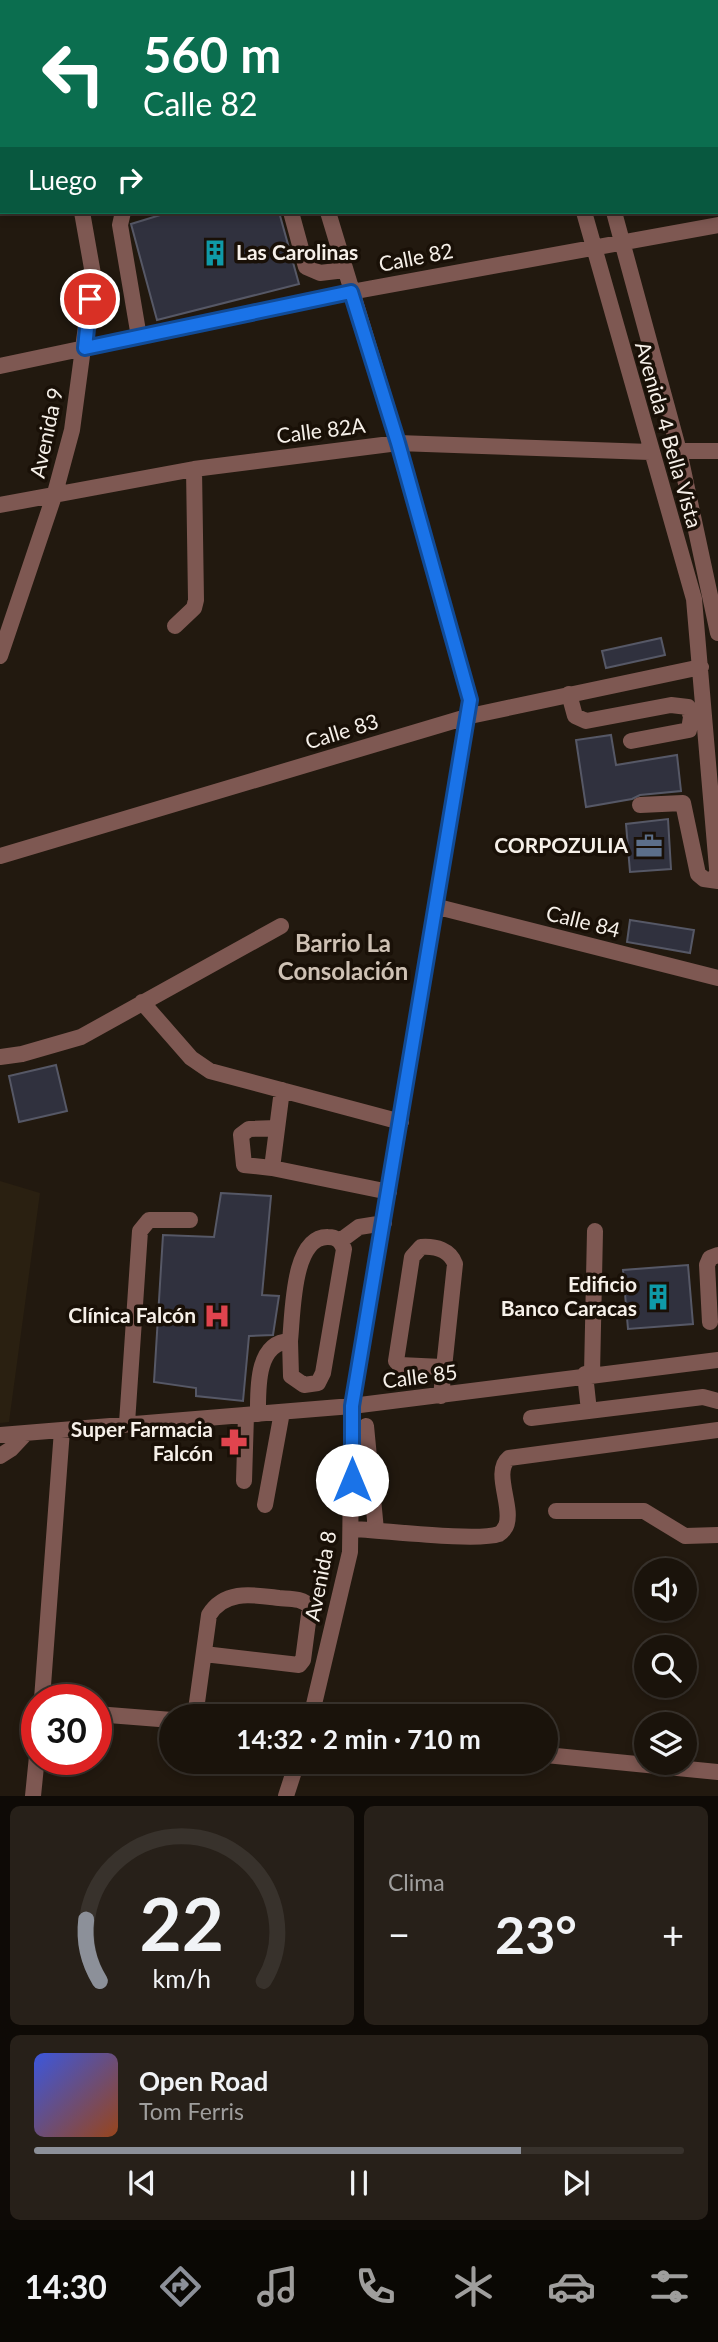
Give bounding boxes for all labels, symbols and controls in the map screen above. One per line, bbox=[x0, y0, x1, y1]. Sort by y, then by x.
text: 560 m bbox=[143, 25, 281, 83]
icon: left bbox=[28, 28, 119, 119]
text: Calle 82 bbox=[143, 84, 258, 123]
icon: right bbox=[111, 161, 149, 199]
text: Luego bbox=[28, 164, 97, 196]
street label: Calle 82 bbox=[376, 237, 455, 276]
building icon: Las Carolinas bbox=[200, 238, 230, 268]
place label: Las Carolinas bbox=[236, 239, 358, 264]
pin bbox=[60, 269, 120, 329]
icon: arrive bbox=[71, 280, 109, 318]
street label: Avenida 4 Bella Vista bbox=[631, 339, 708, 531]
street label: Avenida 9 bbox=[24, 385, 67, 480]
street label: Calle 82A bbox=[275, 412, 367, 447]
street label: Calle 83 bbox=[302, 708, 381, 754]
office icon: CORPOZULIA bbox=[634, 831, 664, 861]
place label: CORPOZULIA bbox=[494, 832, 628, 857]
street label: Calle 84 bbox=[544, 899, 623, 942]
district label: Barrio La Consolación bbox=[278, 928, 408, 985]
place label: Edificio Banco Caracas bbox=[501, 1271, 637, 1320]
building icon: Edificio Banco Caracas bbox=[643, 1282, 673, 1312]
hospital icon: Clínica Falcón bbox=[202, 1301, 232, 1331]
place label: Clínica Falcón bbox=[68, 1302, 196, 1327]
street label: Calle 85 bbox=[381, 1359, 459, 1393]
place label: Super Farmacia Falcón bbox=[71, 1416, 213, 1465]
pharmacy icon: Super Farmacia Falcón bbox=[219, 1427, 249, 1457]
position arrow bbox=[315, 1443, 389, 1517]
street label: Avenida 8 bbox=[299, 1528, 341, 1623]
map controls bbox=[634, 1558, 697, 1775]
button: sound bbox=[634, 1558, 697, 1621]
button: search bbox=[634, 1635, 697, 1698]
speed limit sign: 30 bbox=[21, 1684, 112, 1775]
button: layers bbox=[634, 1712, 697, 1775]
text: 14:32 · 2 min · 710 m bbox=[236, 1723, 481, 1755]
text: Clima bbox=[388, 1868, 445, 1896]
text: 22 bbox=[140, 1880, 224, 1968]
text: 23° bbox=[495, 1903, 577, 1965]
text: − bbox=[388, 1911, 410, 1957]
text: + bbox=[662, 1911, 684, 1957]
text: km/h bbox=[153, 1963, 211, 1993]
text: Open Road bbox=[139, 2065, 268, 2097]
text: Tom Ferris bbox=[139, 2097, 244, 2125]
icon: previous bbox=[123, 2164, 161, 2202]
icon: pause bbox=[340, 2164, 378, 2202]
icon: next bbox=[557, 2164, 595, 2202]
icon: directions bbox=[156, 2262, 205, 2311]
icon: music bbox=[253, 2262, 302, 2311]
icon: phone bbox=[351, 2262, 400, 2311]
icon: climate bbox=[449, 2262, 498, 2311]
icon: car bbox=[547, 2262, 596, 2311]
icon: filters bbox=[645, 2262, 694, 2311]
text: 14:30 bbox=[24, 2267, 107, 2306]

